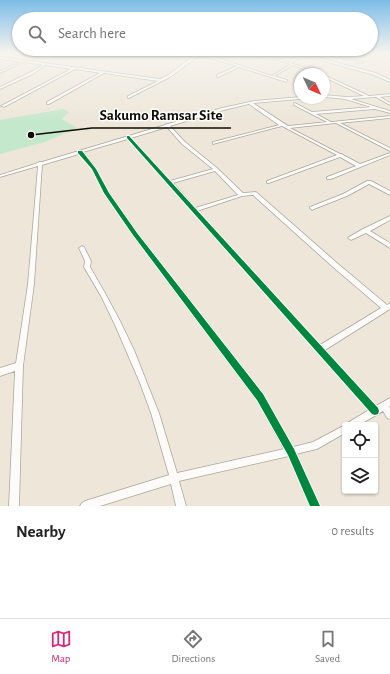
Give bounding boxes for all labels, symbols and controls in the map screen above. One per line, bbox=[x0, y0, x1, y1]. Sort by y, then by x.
search box bbox=[12, 12, 378, 56]
icon: search bbox=[26, 23, 48, 45]
text: Search here bbox=[58, 26, 126, 41]
north arrow bbox=[294, 68, 330, 104]
callout: Sakumo Ramsar Site bbox=[92, 101, 231, 128]
text: Sakumo Ramsar Site bbox=[99, 108, 223, 123]
map controls bbox=[342, 422, 378, 494]
button: locate bbox=[342, 422, 378, 458]
button: layers bbox=[342, 458, 378, 494]
text: Nearby bbox=[16, 523, 66, 540]
text: 0 results bbox=[331, 525, 374, 538]
tab: Map bbox=[50, 628, 72, 665]
tab: Directions bbox=[171, 628, 215, 665]
tab: Saved bbox=[315, 628, 340, 665]

